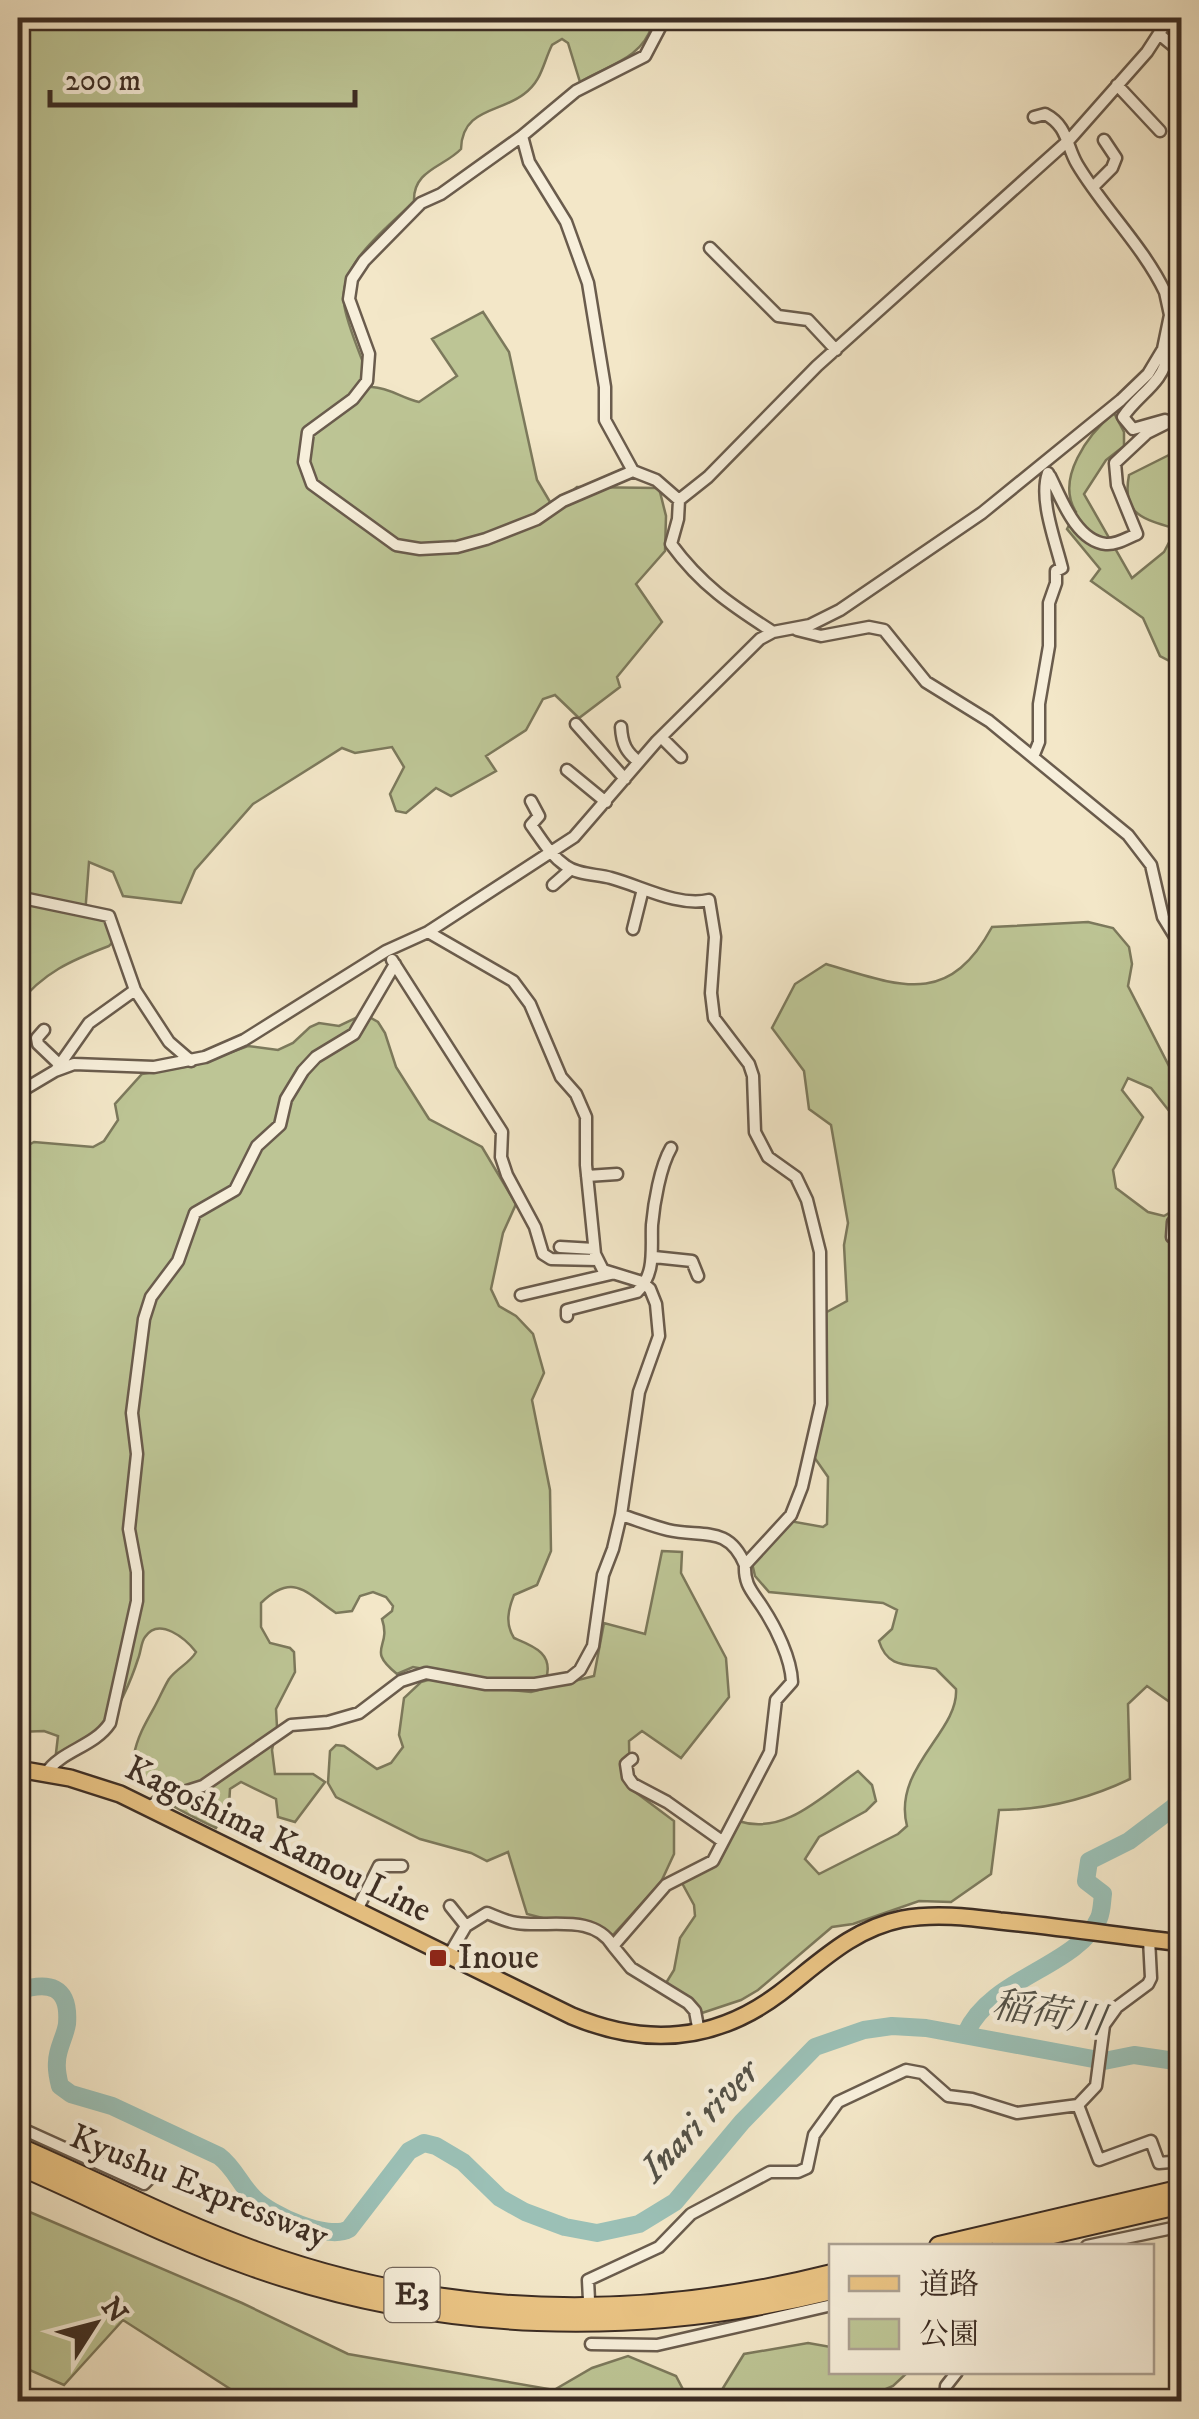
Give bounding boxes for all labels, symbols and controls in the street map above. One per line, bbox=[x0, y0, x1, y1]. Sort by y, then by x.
scale bar bbox=[50, 45, 355, 107]
text: 200 m bbox=[65, 63, 141, 100]
street label: Kagoshima Kamou Line bbox=[118, 1747, 438, 1933]
place label: Inoue bbox=[458, 1936, 539, 1980]
marker: Inoue bbox=[427, 1947, 449, 1969]
water label: 稲荷川 bbox=[989, 1981, 1113, 2047]
water label: Inari river bbox=[629, 2047, 772, 2194]
street label: Kyushu Expressway bbox=[63, 2115, 335, 2259]
legend bbox=[829, 2244, 1154, 2374]
text: 道路 bbox=[919, 2267, 979, 2304]
road number: E3 bbox=[384, 2268, 440, 2322]
north arrow bbox=[45, 2274, 145, 2374]
text: N bbox=[93, 2291, 135, 2330]
text: 公園 bbox=[919, 2317, 979, 2354]

